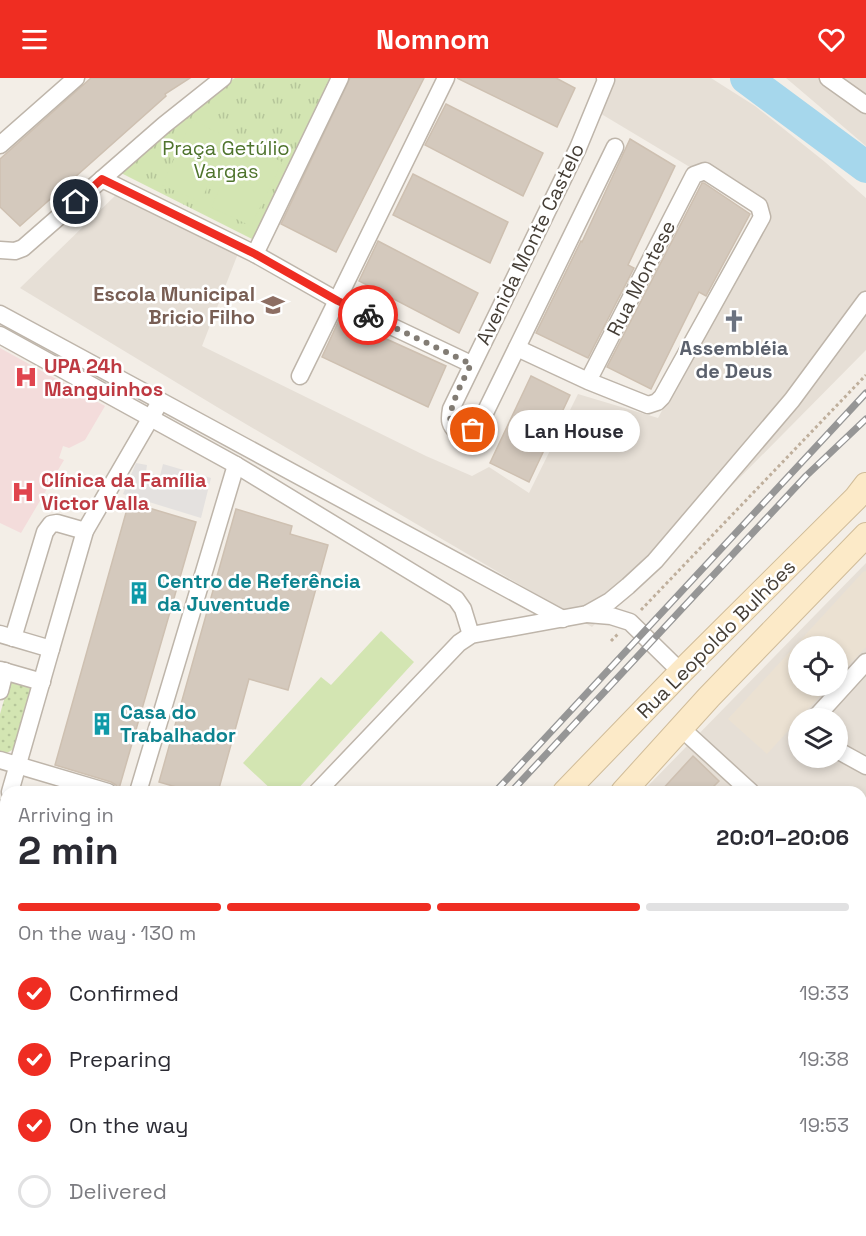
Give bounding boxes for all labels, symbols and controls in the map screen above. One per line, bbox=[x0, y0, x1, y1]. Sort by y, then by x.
text: Nomnom bbox=[376, 22, 490, 57]
icon: menu bbox=[18, 23, 51, 56]
icon: heart bbox=[815, 23, 848, 56]
park label: Praça Getúlio Vargas bbox=[162, 135, 290, 184]
street label: Avenida Monte Castelo bbox=[470, 139, 590, 349]
pin bbox=[50, 176, 101, 227]
icon: home bbox=[59, 185, 92, 218]
street label: Rua Montese bbox=[601, 216, 681, 340]
place label: Escola Municipal Bricio Filho bbox=[93, 281, 255, 330]
courier bbox=[338, 285, 398, 345]
school or university icon: Escola Municipal Bricio Filho bbox=[260, 292, 286, 318]
icon: bike bbox=[352, 299, 385, 332]
church icon: Assembléia de Deus bbox=[721, 308, 747, 334]
place label: Assembléia de Deus bbox=[680, 335, 789, 384]
place label: UPA 24h Manguinhos bbox=[44, 353, 163, 402]
hospital icon: UPA 24h Manguinhos bbox=[13, 364, 39, 390]
pin bbox=[447, 404, 498, 455]
callout: Lan House bbox=[509, 409, 641, 451]
icon: bag bbox=[456, 413, 489, 446]
text: Lan House bbox=[524, 418, 624, 444]
place label: Clínica da Família Victor Valla bbox=[41, 467, 207, 516]
hospital icon: Clínica da Família Victor Valla bbox=[10, 479, 36, 505]
street label: Rua Leopoldo Bulhões bbox=[631, 554, 801, 724]
place label: Centro de Referência da Juventude bbox=[157, 568, 361, 617]
building icon: Centro de Referência da Juventude bbox=[126, 580, 152, 606]
map controls bbox=[788, 636, 848, 768]
button: locate bbox=[788, 636, 848, 696]
place label: Casa do Trabalhador bbox=[120, 699, 236, 748]
button: layers bbox=[788, 708, 848, 768]
building icon: Casa do Trabalhador bbox=[89, 711, 115, 737]
text: Arriving in bbox=[18, 802, 114, 828]
text: 20:01–20:06 bbox=[716, 823, 849, 851]
text: 2 min bbox=[18, 826, 119, 875]
text: On the way · 130 m bbox=[18, 920, 196, 946]
icon: check bbox=[18, 977, 51, 1010]
text: Confirmed bbox=[69, 979, 179, 1007]
text: 19:33 bbox=[799, 980, 849, 1006]
icon: check bbox=[18, 1043, 51, 1076]
text: Preparing bbox=[69, 1045, 171, 1073]
text: 19:38 bbox=[799, 1046, 849, 1072]
icon: check bbox=[18, 1109, 51, 1142]
text: On the way bbox=[69, 1111, 188, 1139]
text: 19:53 bbox=[799, 1112, 849, 1138]
text: Delivered bbox=[69, 1177, 167, 1205]

